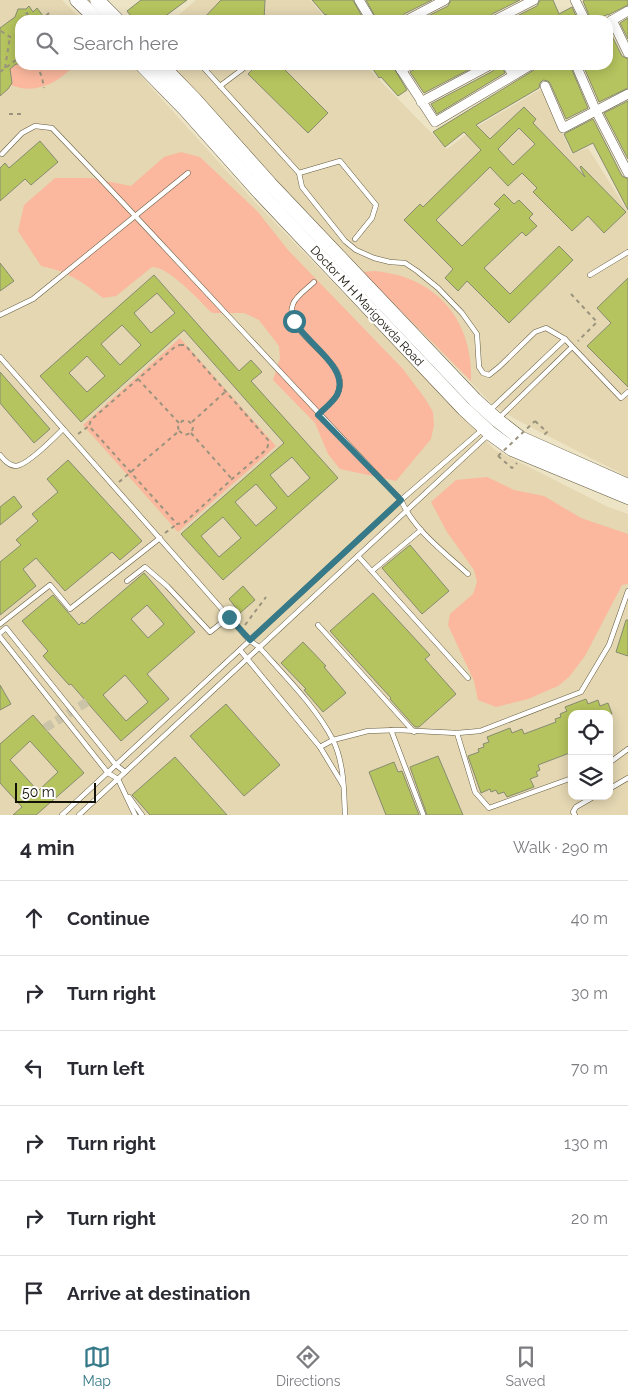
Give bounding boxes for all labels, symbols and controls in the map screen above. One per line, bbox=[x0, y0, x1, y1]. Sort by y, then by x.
search box bbox=[15, 15, 613, 70]
icon: search bbox=[33, 29, 61, 57]
text: Search here bbox=[73, 32, 179, 54]
street label: Doctor M H Marigowda Road bbox=[308, 243, 426, 369]
route start bbox=[283, 310, 306, 333]
route end bbox=[218, 606, 241, 629]
map controls bbox=[568, 710, 613, 800]
button: locate bbox=[568, 710, 613, 755]
button: layers bbox=[568, 755, 613, 800]
scale bar bbox=[15, 780, 96, 803]
text: 50 m bbox=[22, 784, 55, 800]
text: 4 min bbox=[20, 835, 75, 860]
text: Walk · 290 m bbox=[513, 838, 608, 857]
icon: ahead bbox=[20, 904, 48, 932]
text: Continue bbox=[67, 907, 150, 929]
text: 40 m bbox=[571, 909, 608, 928]
icon: right bbox=[20, 979, 48, 1007]
text: Turn right bbox=[67, 982, 156, 1004]
text: 30 m bbox=[571, 984, 608, 1003]
icon: left bbox=[20, 1054, 48, 1082]
text: Turn left bbox=[67, 1057, 144, 1079]
text: 70 m bbox=[571, 1059, 608, 1078]
icon: right bbox=[20, 1129, 48, 1157]
text: Turn right bbox=[67, 1132, 156, 1154]
text: 130 m bbox=[564, 1134, 608, 1153]
icon: right bbox=[20, 1204, 48, 1232]
text: Turn right bbox=[67, 1207, 156, 1229]
text: 20 m bbox=[571, 1209, 608, 1228]
icon: arrive bbox=[20, 1279, 48, 1307]
text: Arrive at destination bbox=[67, 1282, 251, 1304]
tab: Map bbox=[82, 1343, 111, 1389]
tab: Directions bbox=[276, 1343, 341, 1389]
tab: Saved bbox=[505, 1343, 546, 1389]

